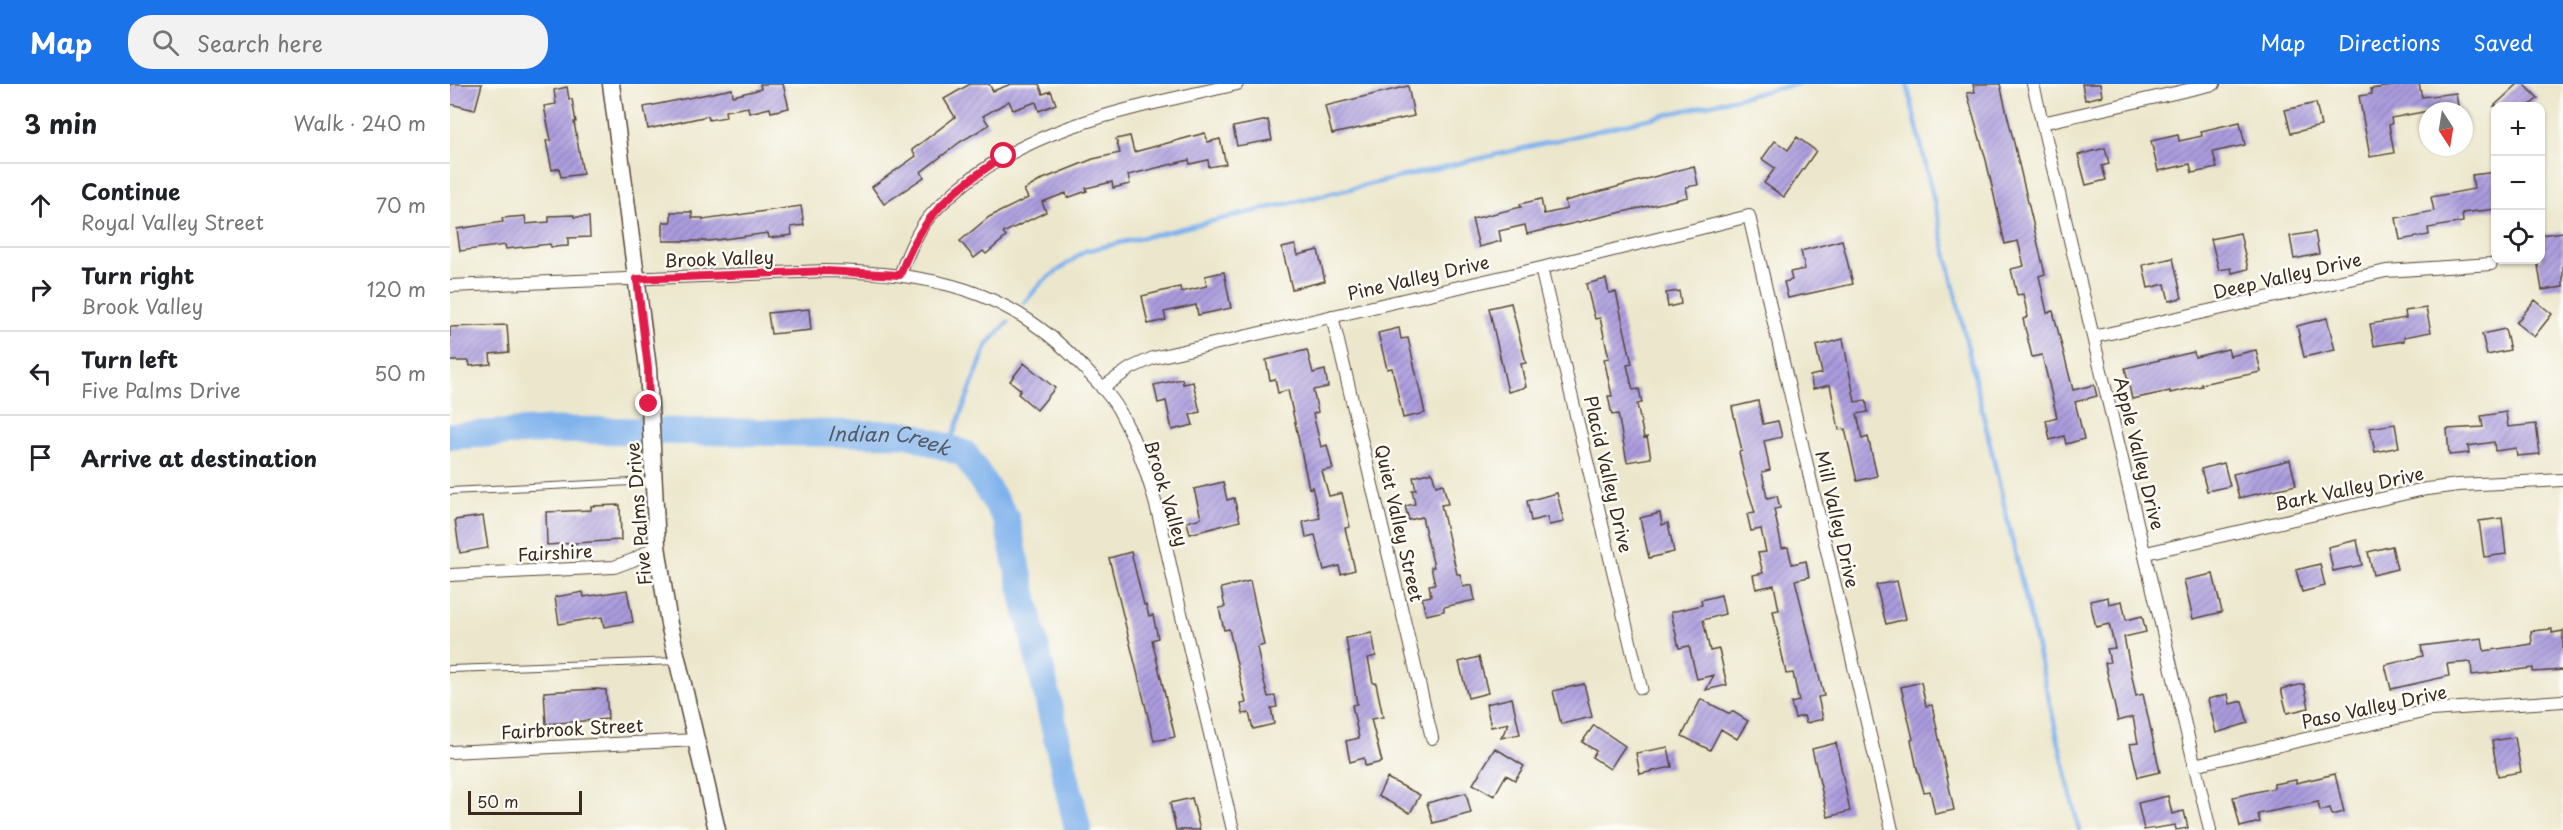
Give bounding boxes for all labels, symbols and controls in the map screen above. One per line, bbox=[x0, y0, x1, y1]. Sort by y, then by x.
search box bbox=[128, 15, 548, 69]
text: Map bbox=[30, 21, 92, 64]
icon: search bbox=[149, 26, 182, 59]
text: Search here bbox=[197, 26, 323, 59]
text: Map bbox=[2260, 26, 2305, 58]
text: Directions bbox=[2338, 26, 2440, 58]
text: Saved bbox=[2473, 26, 2533, 58]
north arrow bbox=[2419, 102, 2473, 156]
map controls bbox=[2491, 102, 2545, 264]
button: + bbox=[2491, 102, 2545, 156]
text: 3 min bbox=[24, 104, 97, 143]
text: Walk · 240 m bbox=[293, 108, 426, 138]
route start bbox=[990, 142, 1016, 168]
button: − bbox=[2491, 156, 2545, 210]
text: Continue bbox=[81, 174, 180, 207]
icon: ahead bbox=[24, 189, 57, 222]
text: 70 m bbox=[376, 190, 426, 220]
text: Royal Valley Street bbox=[81, 207, 264, 237]
button: locate bbox=[2491, 210, 2545, 264]
street label: Brook Valley bbox=[664, 243, 774, 273]
street label: Deep Valley Drive bbox=[2210, 245, 2364, 305]
street label: Pine Valley Drive bbox=[1344, 248, 1492, 306]
text: Turn right bbox=[81, 258, 194, 291]
icon: right bbox=[24, 273, 57, 306]
text: 120 m bbox=[367, 274, 426, 304]
text: Brook Valley bbox=[81, 291, 203, 321]
text: Turn left bbox=[81, 342, 178, 375]
icon: left bbox=[24, 357, 57, 390]
text: 50 m bbox=[374, 358, 426, 388]
street label: Apple Valley Drive bbox=[2108, 373, 2172, 533]
text: Five Palms Drive bbox=[81, 375, 241, 405]
route end bbox=[635, 390, 661, 416]
street label: Placid Valley Drive bbox=[1578, 393, 1640, 555]
water label: Indian Creek bbox=[827, 418, 955, 463]
street label: Brook Valley bbox=[1138, 436, 1196, 550]
icon: arrive bbox=[24, 441, 57, 474]
text: Arrive at destination bbox=[81, 441, 317, 474]
street label: Five Palms Drive bbox=[618, 441, 658, 587]
street label: Quiet Valley Street bbox=[1369, 442, 1431, 604]
street label: Mill Valley Drive bbox=[1809, 448, 1867, 590]
street label: Bark Valley Drive bbox=[2272, 459, 2426, 517]
street label: Fairshire bbox=[517, 537, 593, 567]
street label: Paso Valley Drive bbox=[2299, 677, 2449, 735]
street label: Fairbrook Street bbox=[500, 711, 644, 745]
scale bar bbox=[468, 788, 582, 816]
text: 50 m bbox=[477, 789, 518, 813]

